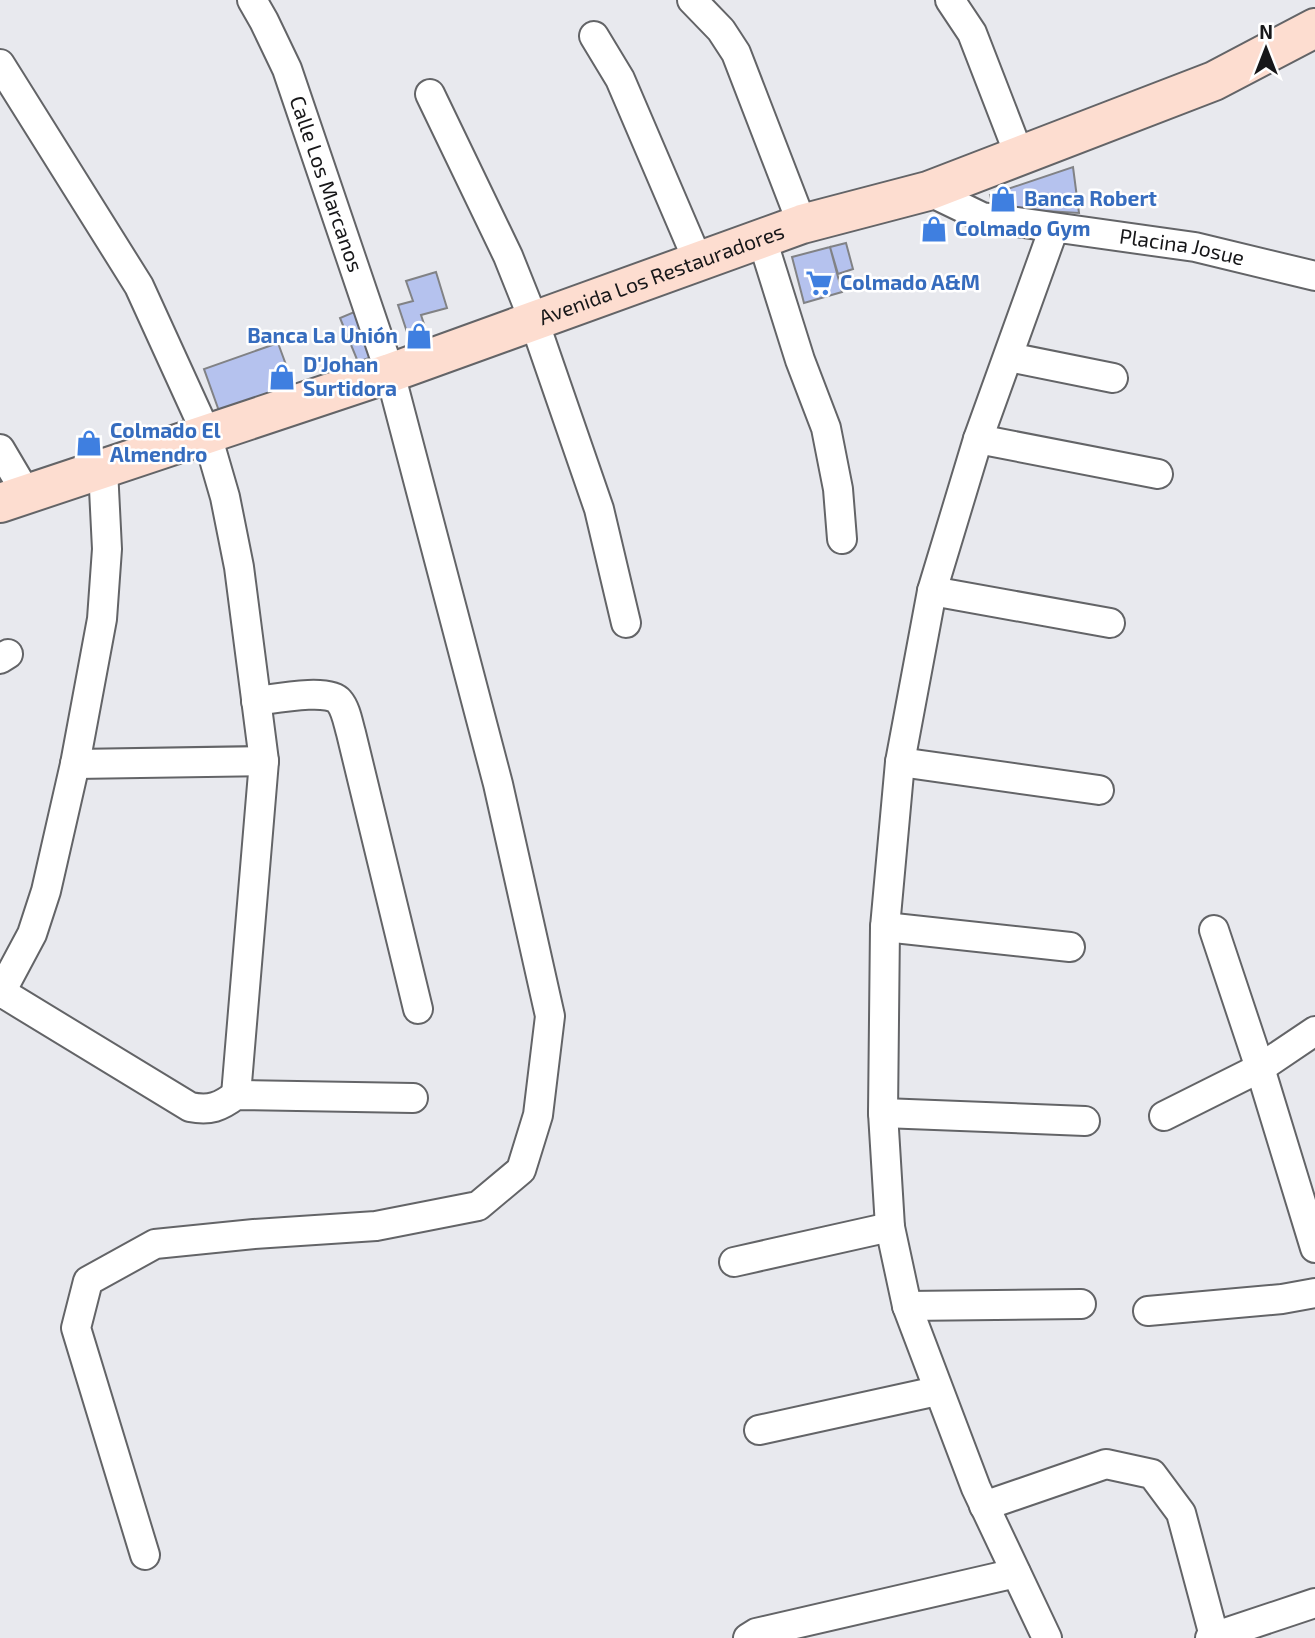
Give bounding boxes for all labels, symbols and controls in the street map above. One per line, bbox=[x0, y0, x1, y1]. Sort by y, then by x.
north arrow bbox=[1231, 14, 1301, 84]
text: N bbox=[1259, 20, 1273, 43]
street label: Calle Los Marcanos bbox=[286, 92, 369, 275]
shop icon: Banca Robert bbox=[988, 184, 1018, 214]
place label: Banca Robert bbox=[1024, 185, 1157, 210]
shop icon: Colmado Gym bbox=[919, 214, 949, 244]
place label: Colmado Gym bbox=[955, 215, 1091, 241]
street label: Avenida Los Restauradores bbox=[535, 218, 787, 329]
street label: Placina Josue bbox=[1118, 222, 1247, 270]
supermarket icon: Colmado A&M bbox=[804, 268, 834, 298]
place label: Colmado A&M bbox=[840, 269, 980, 294]
shop icon: Banca La Unión bbox=[404, 321, 434, 351]
place label: Banca La Unión bbox=[247, 322, 398, 347]
place label: D'Johan Surtidora bbox=[303, 351, 397, 400]
shop icon: D'Johan Surtidora bbox=[267, 362, 297, 392]
place label: Colmado El Almendro bbox=[110, 417, 221, 466]
shop icon: Colmado El Almendro bbox=[74, 428, 104, 458]

